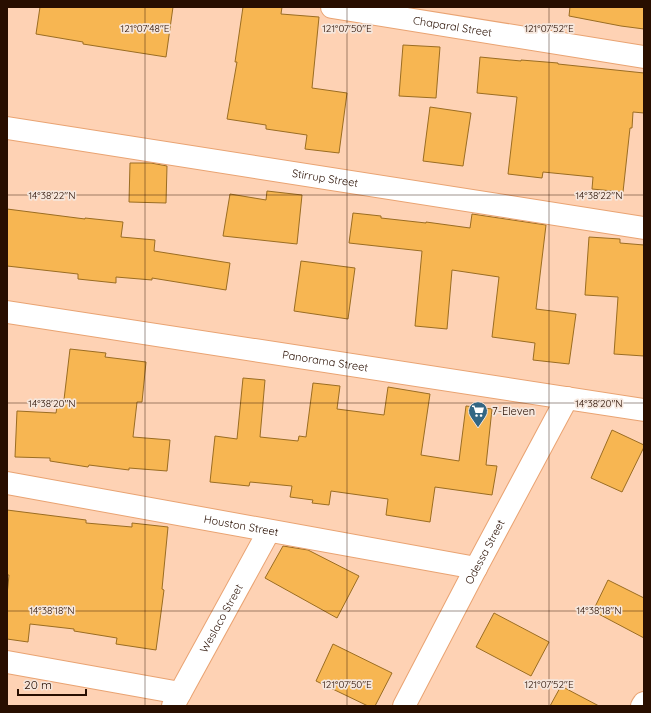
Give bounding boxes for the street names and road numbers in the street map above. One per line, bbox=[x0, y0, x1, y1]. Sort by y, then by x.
street label: Chaparal Street bbox=[412, 13, 493, 40]
street label: Stirrup Street bbox=[291, 166, 359, 190]
street label: Panorama Street bbox=[281, 347, 369, 375]
street label: Houston Street bbox=[203, 512, 280, 539]
street label: Odessa Street bbox=[462, 517, 508, 587]
street label: Weslaco Street bbox=[197, 581, 246, 655]

